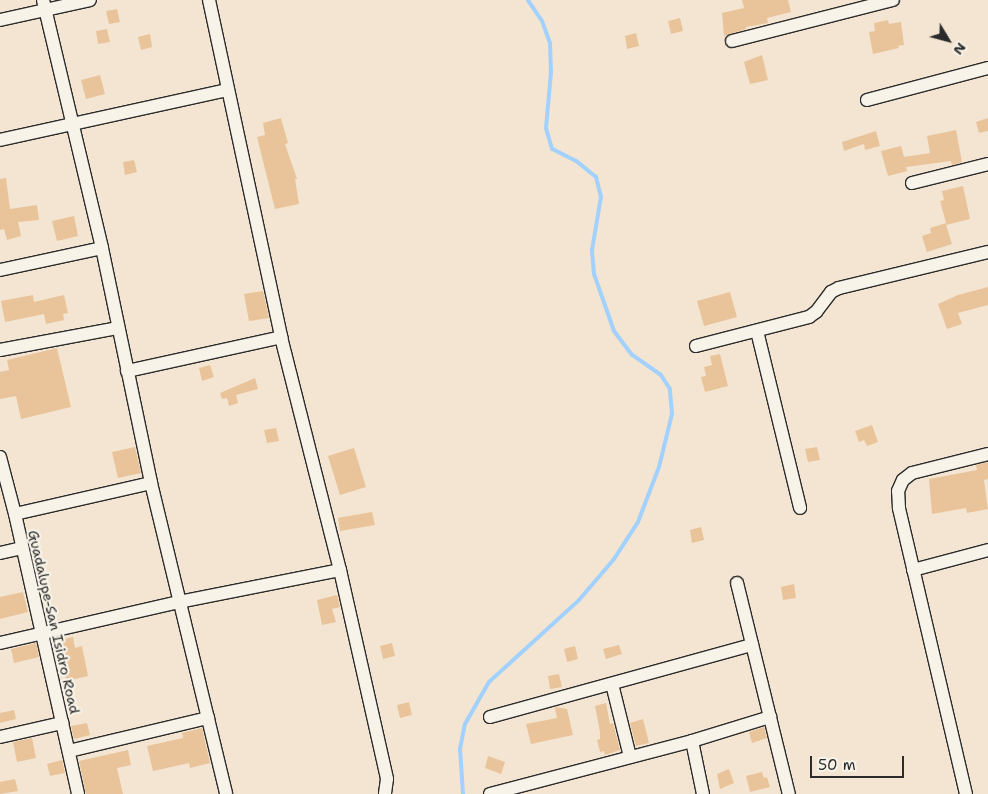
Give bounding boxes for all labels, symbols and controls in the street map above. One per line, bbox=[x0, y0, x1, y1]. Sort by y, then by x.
north arrow bbox=[923, 15, 973, 65]
text: N bbox=[949, 39, 971, 59]
street label: Guadalupe-San Isidro Road bbox=[25, 528, 83, 716]
scale bar bbox=[813, 746, 907, 778]
text: 50 m bbox=[818, 755, 856, 775]

